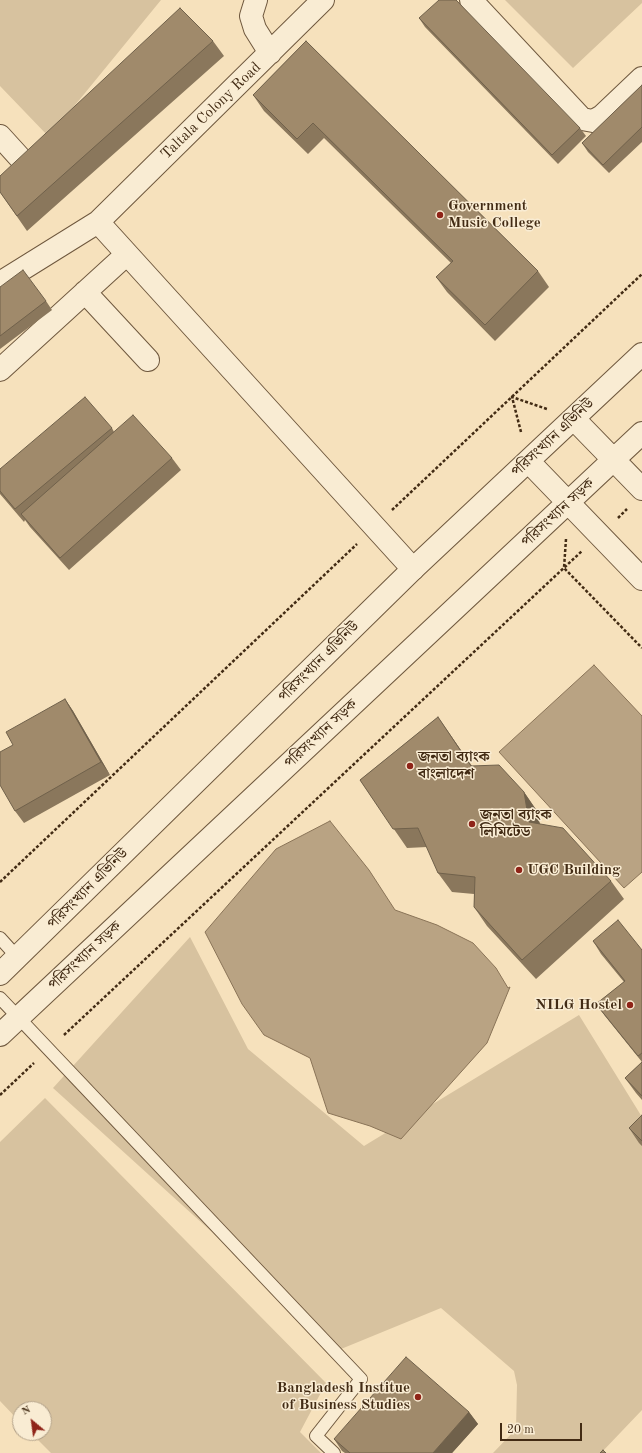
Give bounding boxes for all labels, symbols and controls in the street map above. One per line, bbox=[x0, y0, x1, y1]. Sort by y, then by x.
street label: Taltala Colony Road bbox=[157, 59, 265, 163]
place label: Government Music College bbox=[448, 197, 541, 232]
marker: Government Music College bbox=[435, 210, 445, 220]
street label: পরিসংখ্যান এভিনিউ bbox=[508, 395, 598, 481]
street label: পরিসংখ্যান সড়ক bbox=[518, 475, 598, 551]
street label: পরিসংখ্যান এভিনিউ bbox=[275, 618, 363, 706]
street label: পরিসংখ্যান সড়ক bbox=[281, 696, 361, 772]
place label: জনতা ব্যাংক বাংলাদেশ bbox=[418, 748, 490, 783]
marker: জনতা ব্যাংক বাংলাদেশ bbox=[405, 761, 415, 771]
place label: জনতা ব্যাংক লিমিটেড bbox=[480, 806, 552, 841]
marker: জনতা ব্যাংক লিমিটেড bbox=[467, 819, 477, 829]
street label: পরিসংখ্যান এভিনিউ bbox=[44, 845, 132, 933]
place label: UGC Building bbox=[527, 861, 620, 879]
marker: UGC Building bbox=[514, 865, 524, 875]
street label: পরিসংখ্যান সড়ক bbox=[45, 918, 125, 994]
place label: NILG Hostel bbox=[535, 996, 622, 1014]
marker: NILG Hostel bbox=[625, 1000, 635, 1010]
place label: Bangladesh Institue of Business Studies bbox=[277, 1379, 410, 1414]
marker: Bangladesh Institue of Business Studies bbox=[413, 1392, 423, 1402]
north arrow bbox=[12, 1401, 52, 1441]
text: N bbox=[20, 1404, 33, 1418]
scale bar bbox=[502, 1415, 584, 1441]
text: 20 m bbox=[507, 1424, 534, 1436]

